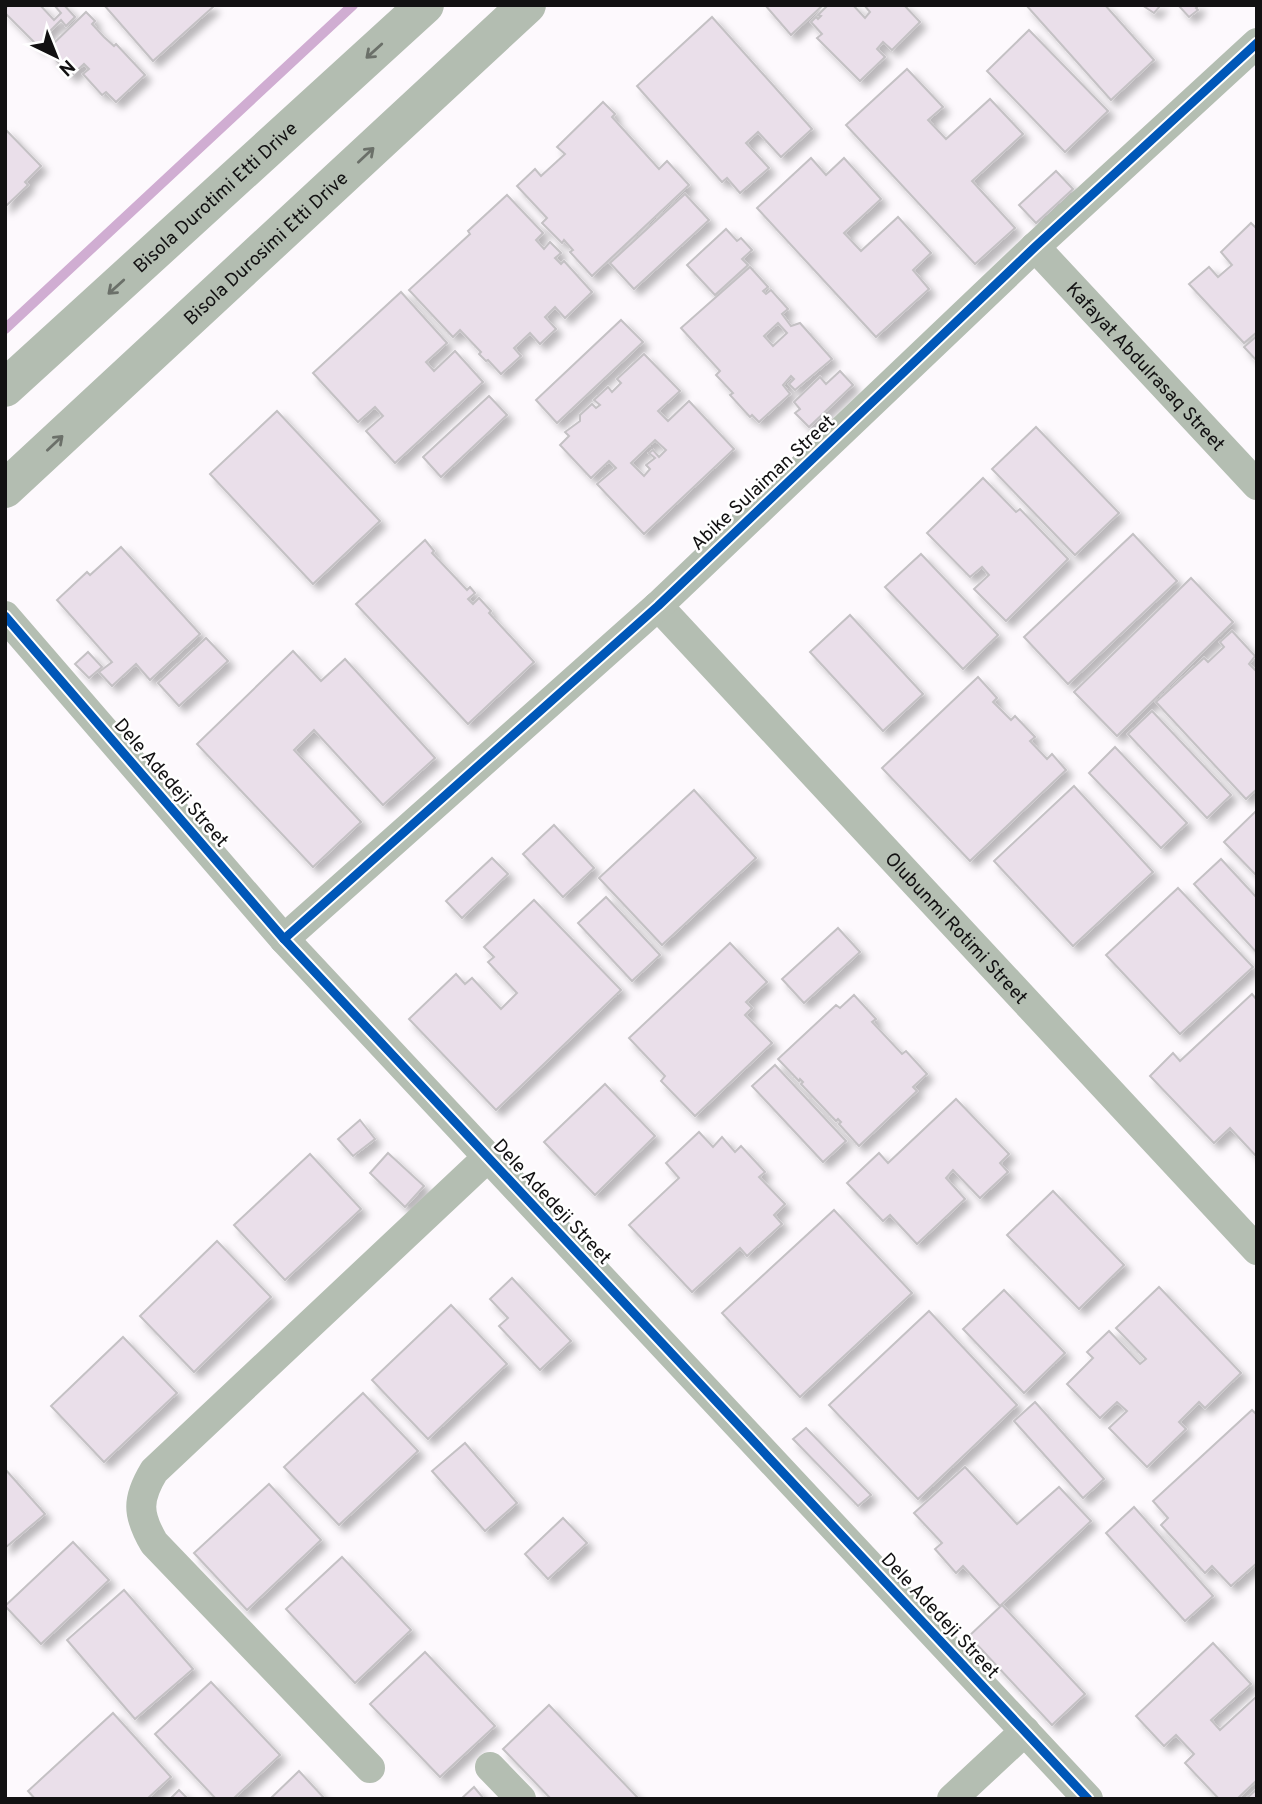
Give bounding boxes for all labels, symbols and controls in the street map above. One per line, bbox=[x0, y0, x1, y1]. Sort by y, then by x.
north arrow bbox=[21, 21, 91, 91]
one-way arrow bbox=[366, 43, 383, 60]
text: N bbox=[53, 54, 79, 80]
street label: Bisola Durotimi Etti Drive bbox=[129, 117, 303, 279]
one-way arrow bbox=[357, 147, 375, 163]
street label: Bisola Durosimi Etti Drive bbox=[179, 167, 354, 331]
street label: Kafayat Abdulrasaq Street bbox=[1060, 278, 1229, 457]
one-way arrow bbox=[108, 279, 125, 296]
street label: Abike Sulaiman Street bbox=[686, 410, 840, 556]
one-way arrow bbox=[46, 435, 64, 451]
street label: Dele Adedeji Street bbox=[108, 714, 233, 853]
street label: Olubunmi Rotimi Street bbox=[879, 848, 1032, 1010]
street label: Dele Adedeji Street bbox=[487, 1135, 616, 1270]
street label: Dele Adedeji Street bbox=[875, 1549, 1004, 1684]

